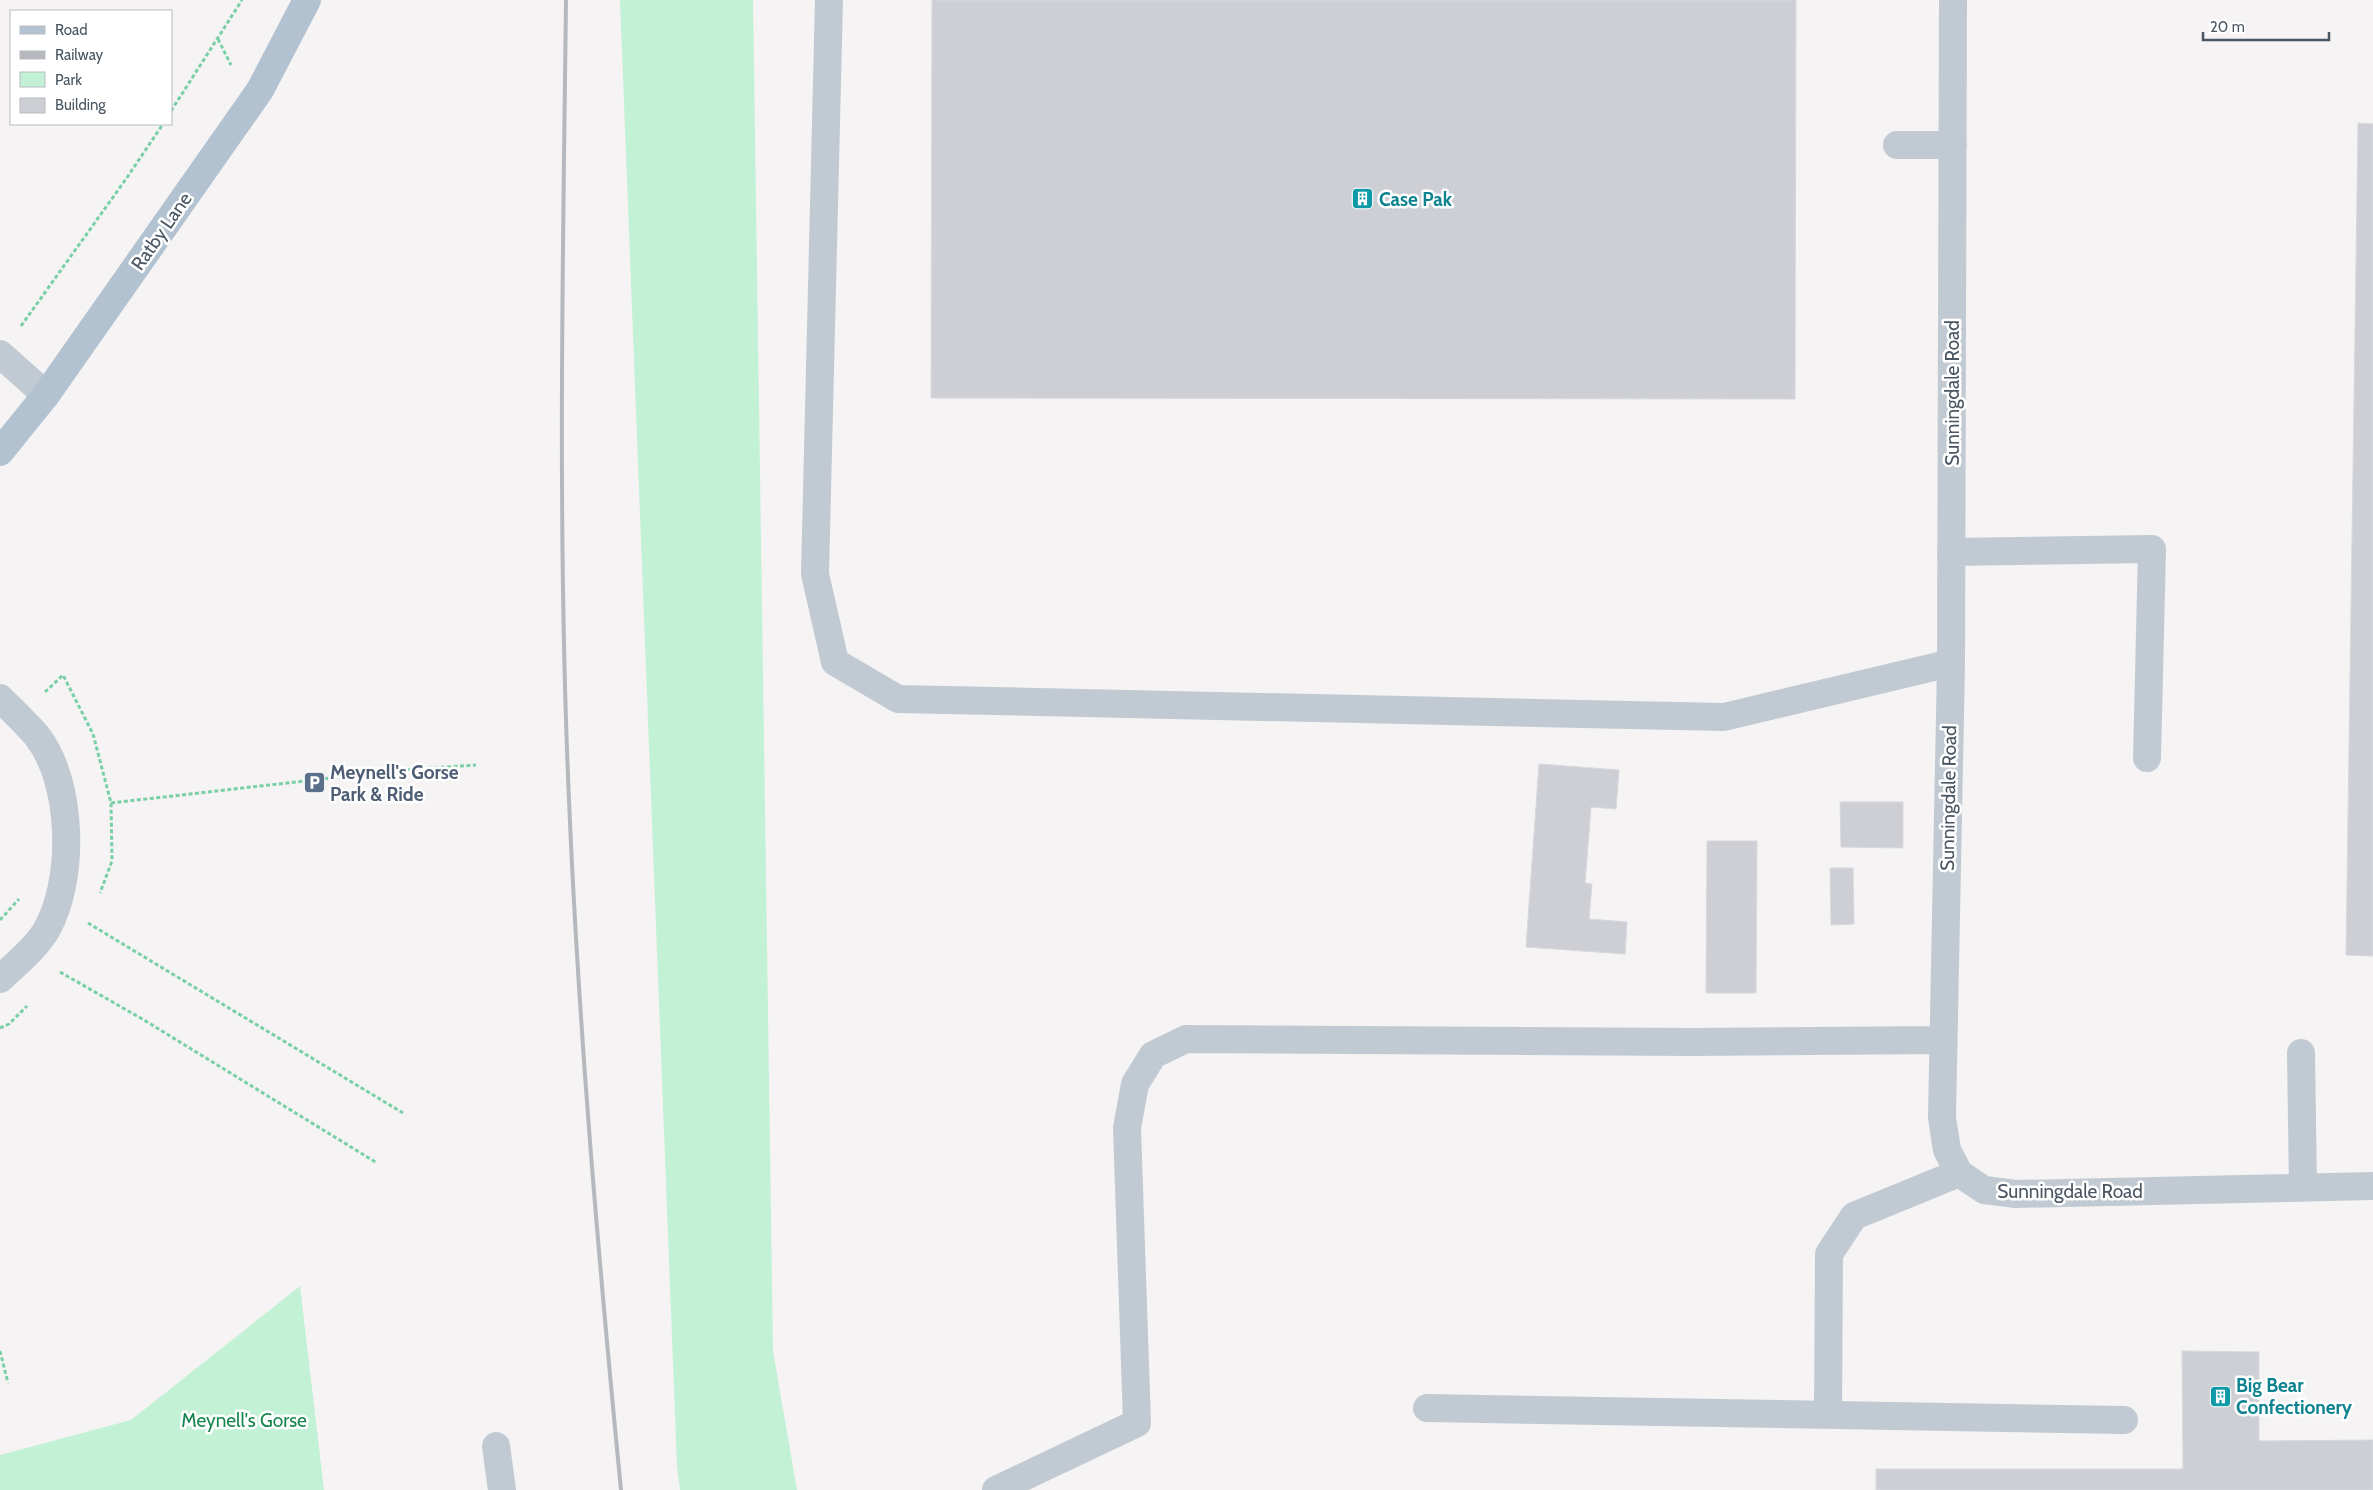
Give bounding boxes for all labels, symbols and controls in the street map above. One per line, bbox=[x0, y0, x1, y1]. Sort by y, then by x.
legend bbox=[10, 10, 172, 125]
scale bar bbox=[2203, 10, 2329, 42]
text: 20 m bbox=[2210, 18, 2245, 36]
text: Road bbox=[55, 21, 88, 39]
text: Railway bbox=[55, 46, 104, 64]
text: Park bbox=[55, 71, 82, 89]
text: Building bbox=[55, 96, 106, 114]
building icon: Case Pak bbox=[1351, 187, 1375, 211]
street label: Ratby Lane bbox=[126, 188, 197, 275]
place label: Case Pak bbox=[1379, 188, 1453, 211]
street label: Sunningdale Road bbox=[1941, 320, 1964, 466]
street label: Sunningdale Road bbox=[1936, 725, 1961, 871]
place label: Meynell's Gorse Park & Ride bbox=[330, 761, 459, 806]
parking icon: Meynell's Gorse Park & Ride bbox=[302, 771, 326, 795]
street label: Sunningdale Road bbox=[1997, 1180, 2143, 1203]
place label: Big Bear Confectionery bbox=[2236, 1374, 2353, 1419]
building icon: Big Bear Confectionery bbox=[2208, 1384, 2232, 1408]
park label: Meynell's Gorse bbox=[181, 1409, 307, 1432]

